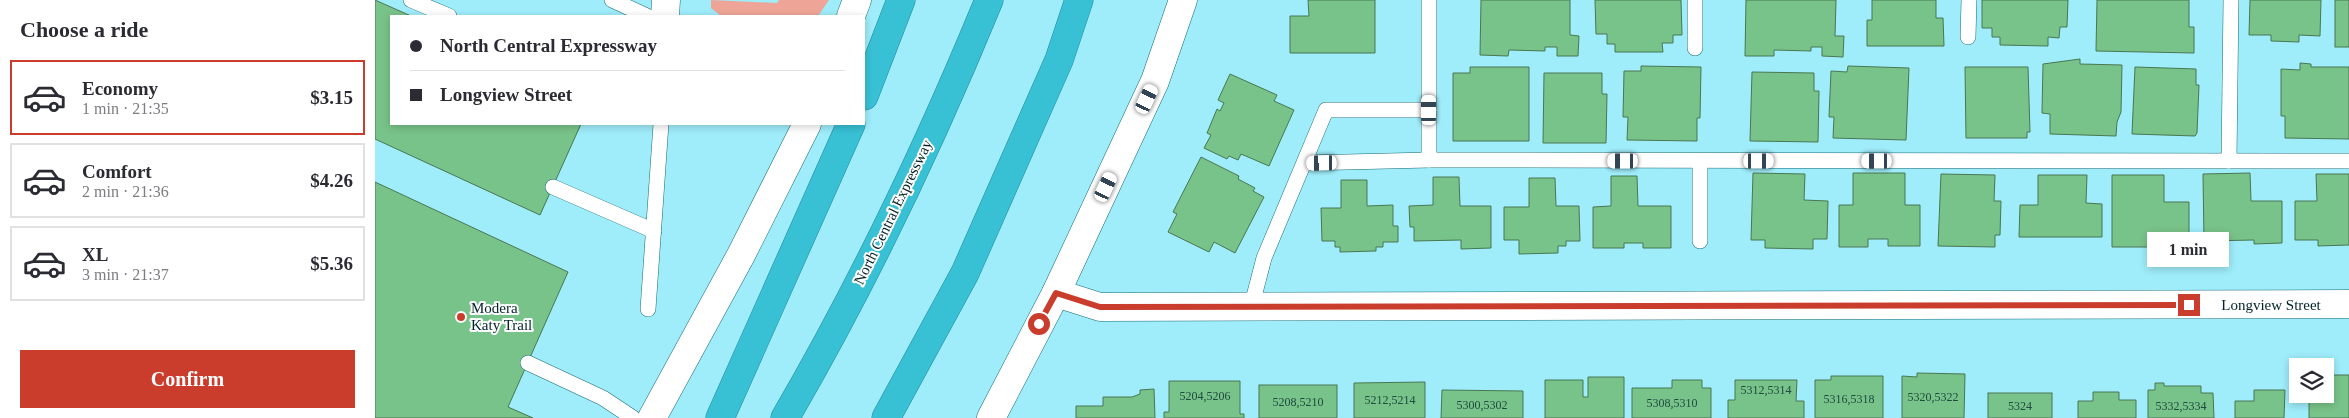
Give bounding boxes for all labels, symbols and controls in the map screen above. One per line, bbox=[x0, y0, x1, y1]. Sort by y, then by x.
text: Choose a ride bbox=[20, 17, 148, 42]
text: North Central Expressway bbox=[440, 35, 657, 56]
icon: car bbox=[22, 75, 67, 120]
text: Economy bbox=[82, 78, 158, 99]
car bbox=[1133, 82, 1160, 116]
text: Longview Street bbox=[440, 84, 572, 105]
text: $3.15 bbox=[310, 87, 353, 108]
car bbox=[1421, 95, 1436, 125]
text: 1 min · 21:35 bbox=[82, 100, 169, 117]
street label: North Central Expressway bbox=[851, 137, 935, 287]
car bbox=[1608, 154, 1638, 169]
car bbox=[1744, 154, 1774, 169]
car bbox=[1862, 154, 1892, 169]
car bbox=[1306, 155, 1337, 171]
icon: car bbox=[22, 158, 67, 203]
text: Comfort bbox=[82, 161, 152, 182]
text: $4.26 bbox=[310, 170, 353, 191]
car bbox=[1092, 170, 1119, 204]
text: 2 min · 21:36 bbox=[82, 183, 169, 200]
callout: 1 min bbox=[2148, 232, 2230, 268]
icon: car bbox=[22, 241, 67, 286]
text: 1 min bbox=[2169, 241, 2207, 258]
text: XL bbox=[82, 244, 108, 265]
text: $5.36 bbox=[310, 253, 353, 274]
text: 3 min · 21:37 bbox=[82, 266, 169, 283]
route end bbox=[2178, 294, 2200, 316]
street label: Longview Street bbox=[2221, 297, 2322, 313]
place label: Modera Katy Trail bbox=[471, 300, 532, 333]
marker: Modera Katy Trail bbox=[455, 311, 467, 323]
route start bbox=[1028, 313, 1050, 335]
button: Confirm bbox=[20, 350, 355, 408]
map controls bbox=[2289, 358, 2334, 403]
button: layers bbox=[2289, 358, 2334, 403]
house number: 5312,5314 bbox=[1741, 383, 1792, 397]
house number: 5204,5206 bbox=[1180, 389, 1231, 403]
house number: 5320,5322 bbox=[1908, 390, 1959, 404]
house number: 5316,5318 bbox=[1824, 392, 1875, 406]
house number: 5212,5214 bbox=[1365, 393, 1416, 407]
house number: 5208,5210 bbox=[1273, 395, 1324, 409]
house number: 5308,5310 bbox=[1647, 396, 1698, 410]
house number: 5300,5302 bbox=[1457, 398, 1508, 412]
house number: 5324 bbox=[2008, 399, 2032, 413]
house number: 5332,5334 bbox=[2156, 399, 2207, 413]

